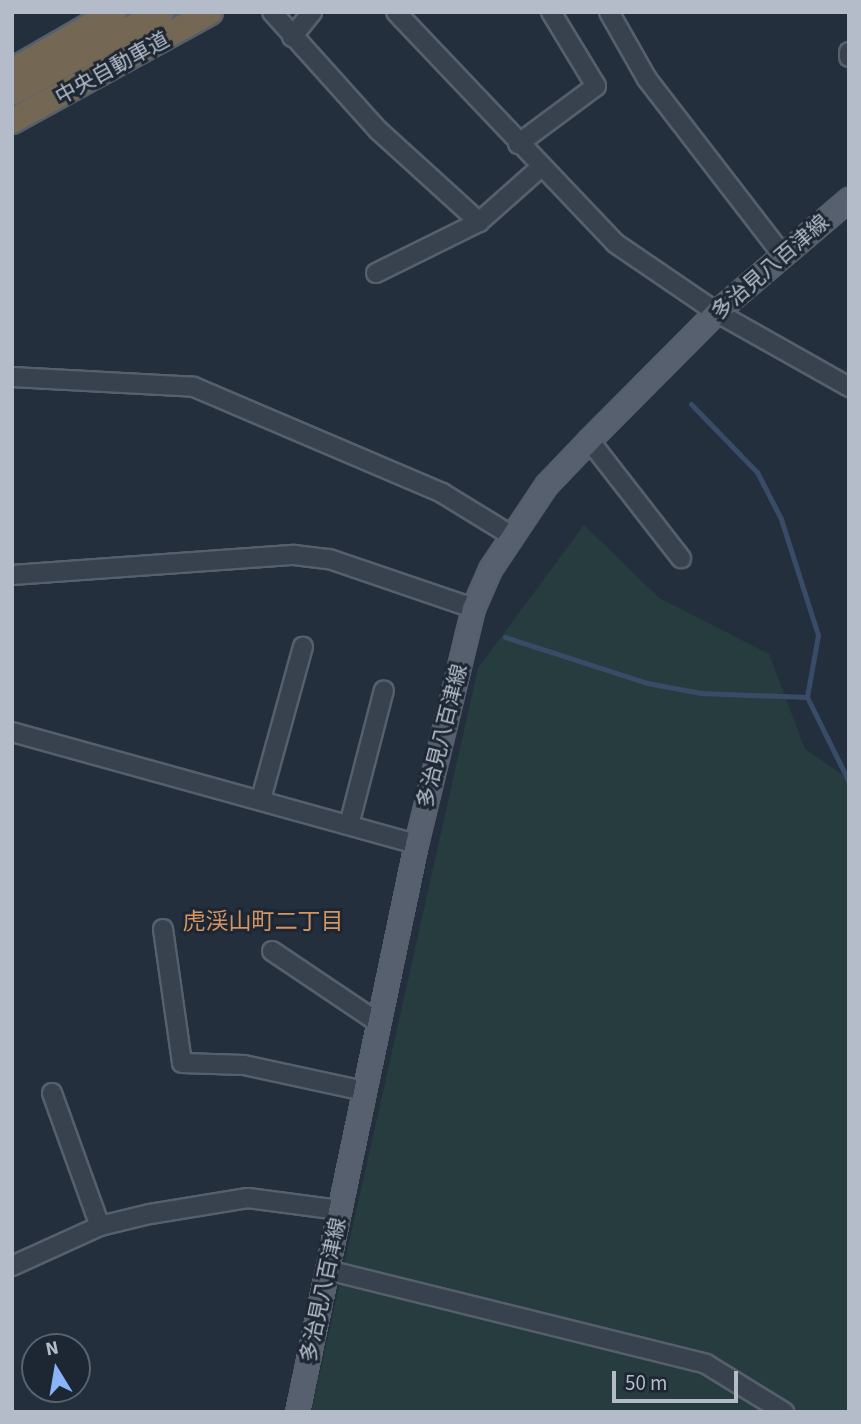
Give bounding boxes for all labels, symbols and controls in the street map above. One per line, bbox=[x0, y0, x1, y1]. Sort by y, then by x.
street label: 中央自動車道 bbox=[51, 26, 173, 110]
street label: 多治見八百津線 bbox=[706, 209, 834, 325]
street label: 多治見八百津線 bbox=[412, 662, 472, 810]
district label: 虎渓山町二丁目 bbox=[183, 908, 343, 936]
street label: 多治見八百津線 bbox=[295, 1215, 351, 1365]
north arrow bbox=[21, 1333, 91, 1403]
text: N bbox=[43, 1334, 61, 1363]
scale bar bbox=[616, 1358, 742, 1402]
text: 50 m bbox=[625, 1368, 667, 1398]

